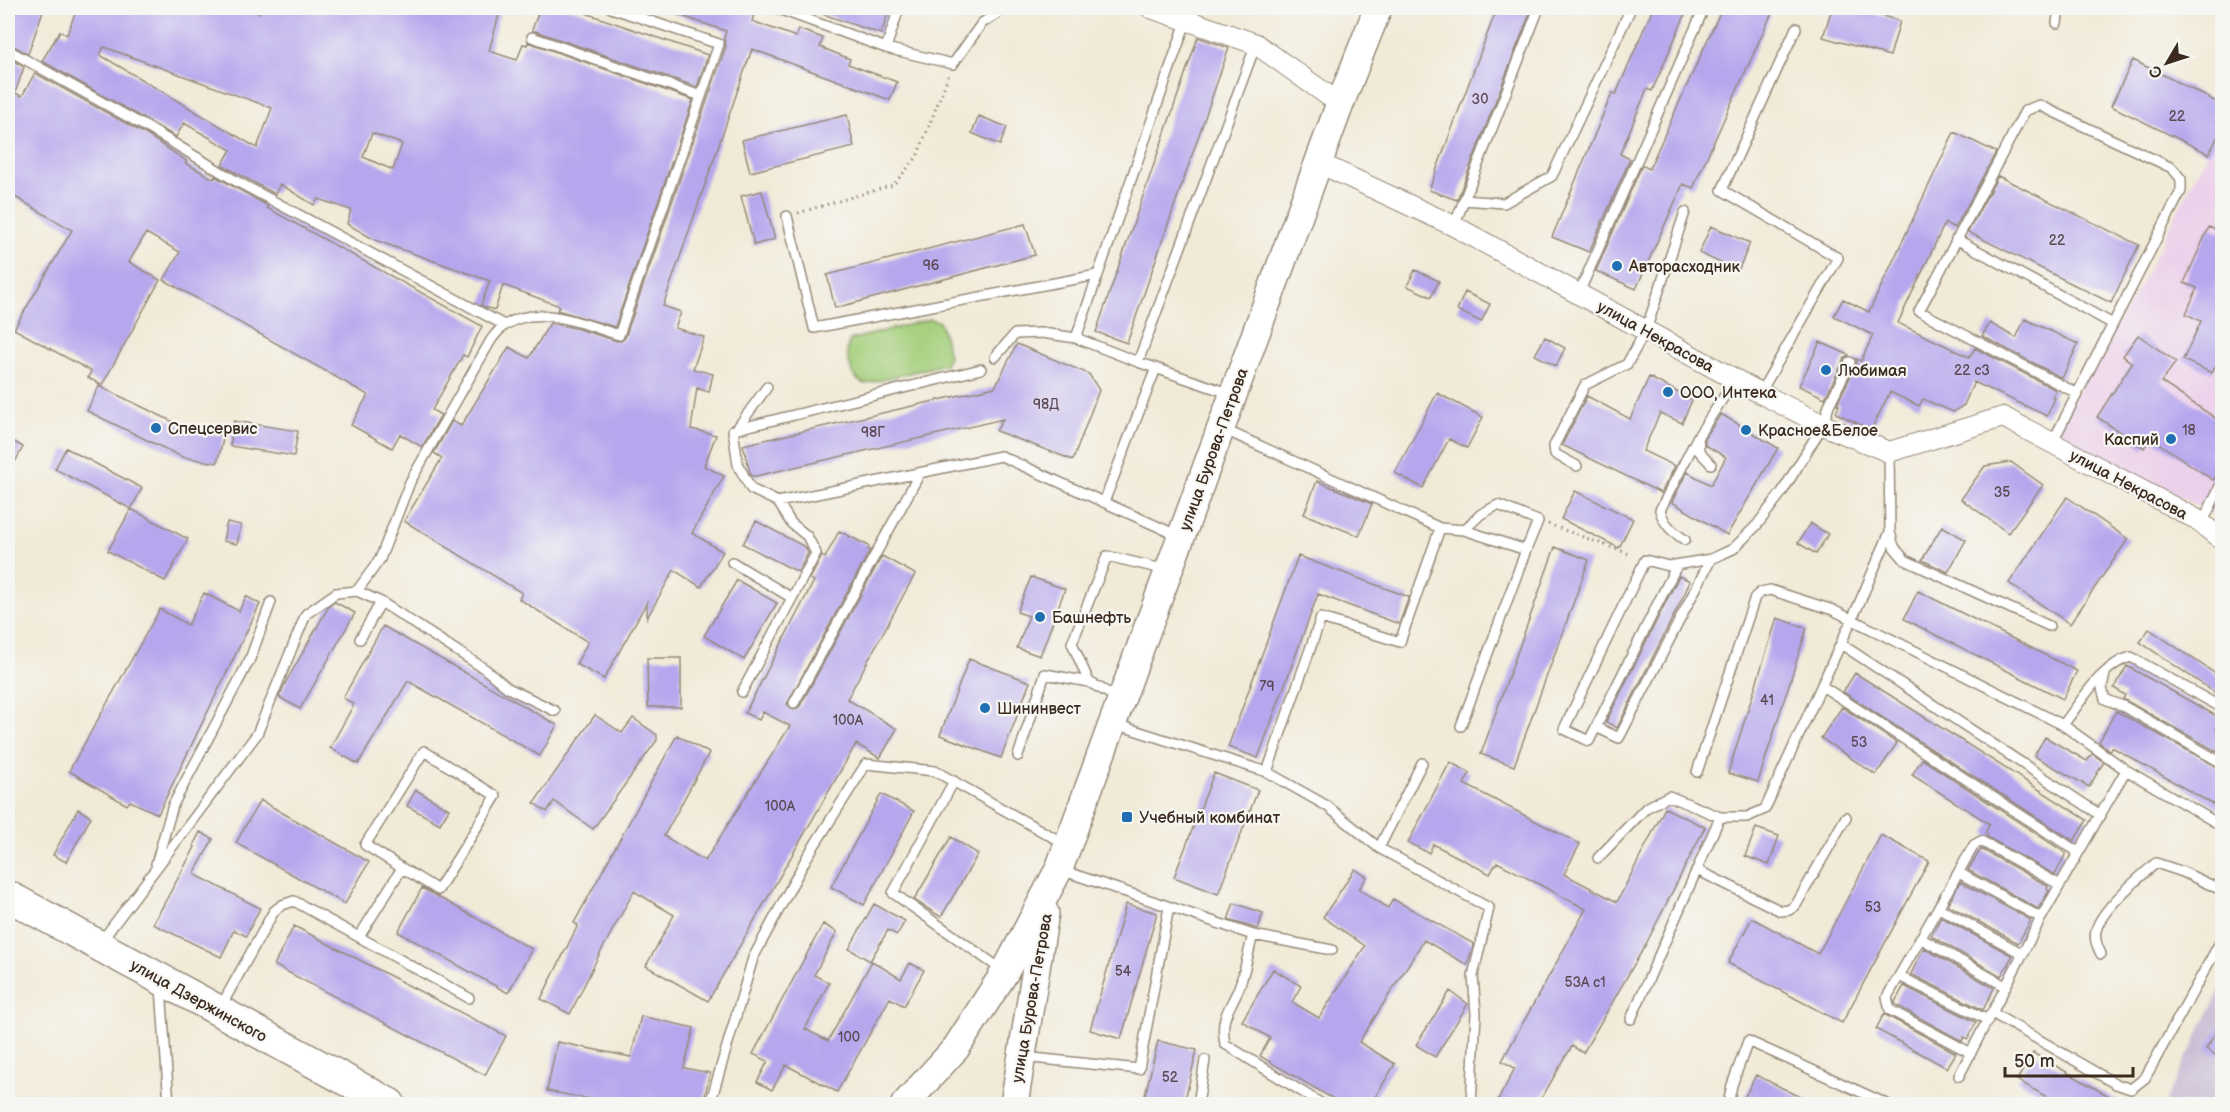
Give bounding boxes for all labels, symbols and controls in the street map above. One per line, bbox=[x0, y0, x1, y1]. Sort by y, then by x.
north arrow bbox=[2137, 33, 2197, 93]
text: С bbox=[2146, 61, 2167, 82]
house number: 30 bbox=[1472, 91, 1488, 108]
house number: 22 bbox=[2169, 108, 2186, 125]
house number: 22 bbox=[2049, 232, 2066, 249]
house number: 96 bbox=[923, 257, 940, 274]
place label: Авторасходник bbox=[1628, 258, 1741, 277]
marker: Авторасходник bbox=[1610, 259, 1624, 273]
street label: улица Некрасова bbox=[1594, 297, 1717, 377]
place label: Любимая bbox=[1837, 362, 1907, 381]
house number: 22 с3 bbox=[1954, 362, 1990, 379]
marker: Любимая bbox=[1819, 363, 1833, 377]
street label: улица Бурова-Петрова bbox=[1176, 365, 1253, 533]
place label: ООО, Интека bbox=[1680, 384, 1777, 403]
marker: ООО, Интека bbox=[1661, 385, 1675, 399]
house number: 98Д bbox=[1033, 396, 1059, 413]
place label: Спецсервис bbox=[168, 420, 258, 439]
marker: Спецсервис bbox=[149, 421, 163, 435]
place label: Красное&Белое bbox=[1758, 422, 1878, 441]
house number: 18 bbox=[2182, 422, 2196, 439]
marker: Красное&Белое bbox=[1739, 423, 1753, 437]
house number: 98Г bbox=[861, 424, 885, 441]
place label: Каспий bbox=[2104, 431, 2159, 450]
marker: Каспий bbox=[2164, 432, 2178, 446]
street label: улица Некрасова bbox=[2066, 446, 2191, 525]
house number: 35 bbox=[1994, 484, 2010, 501]
place label: Башнефть bbox=[1052, 609, 1131, 628]
marker: Башнефть bbox=[1033, 610, 1047, 624]
house number: 79 bbox=[1260, 678, 1274, 695]
house number: 41 bbox=[1760, 692, 1774, 709]
place label: Шининвест bbox=[997, 700, 1082, 719]
marker: Шининвест bbox=[978, 701, 992, 715]
house number: 100А bbox=[833, 712, 864, 729]
house number: 53 bbox=[1851, 734, 1867, 751]
house number: 100А bbox=[765, 798, 796, 815]
place label: Учебный комбинат bbox=[1139, 809, 1281, 828]
marker: Учебный комбинат bbox=[1120, 810, 1134, 824]
house number: 53 bbox=[1865, 899, 1881, 916]
street label: улица Бурова-Петрова bbox=[1008, 912, 1057, 1084]
street label: улица Дзержинского bbox=[127, 956, 270, 1047]
house number: 54 bbox=[1115, 963, 1132, 980]
house number: 53А с1 bbox=[1564, 974, 1606, 991]
house number: 100 bbox=[838, 1029, 860, 1046]
scale bar bbox=[2005, 1040, 2132, 1078]
text: 50 m bbox=[2014, 1051, 2055, 1072]
house number: 52 bbox=[1162, 1069, 1179, 1086]

